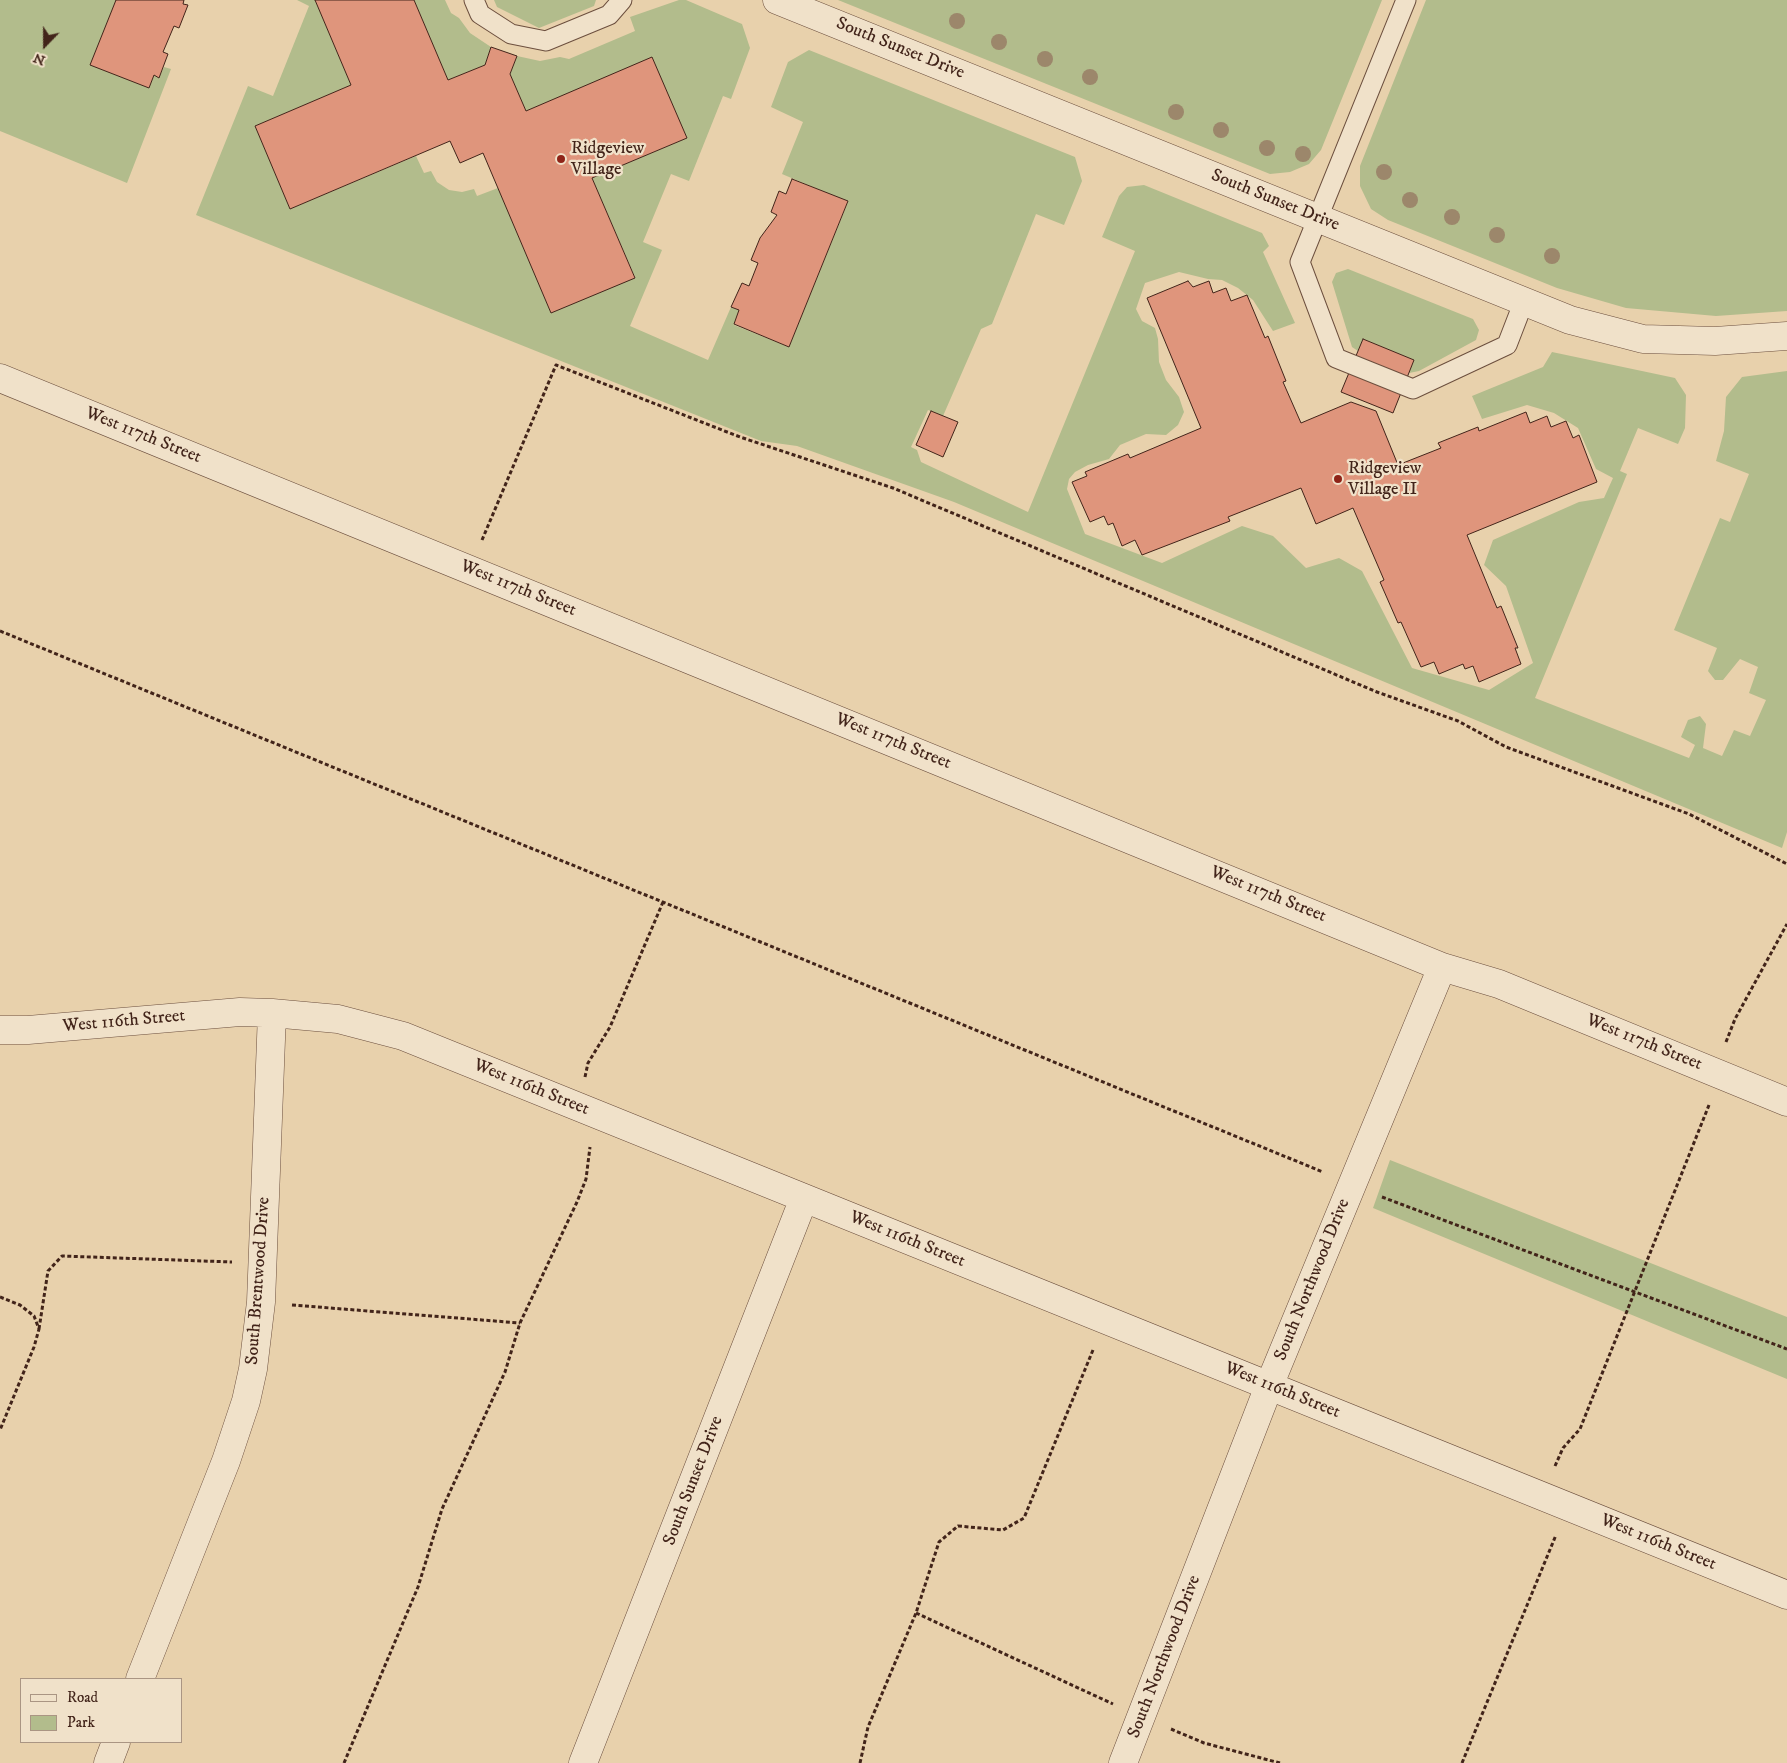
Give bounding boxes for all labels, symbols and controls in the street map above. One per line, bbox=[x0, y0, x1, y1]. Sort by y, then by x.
street label: South Sunset Drive bbox=[833, 13, 967, 85]
north arrow bbox=[20, 20, 70, 70]
text: N bbox=[31, 48, 48, 69]
place label: Ridgeview Village bbox=[571, 138, 644, 180]
marker: Ridgeview Village bbox=[555, 153, 567, 165]
street label: South Sunset Drive bbox=[1208, 165, 1342, 237]
street label: West 117th Street bbox=[82, 403, 204, 469]
place label: Ridgeview Village II bbox=[1348, 458, 1421, 500]
marker: Ridgeview Village II bbox=[1332, 473, 1344, 485]
street label: West 117th Street bbox=[457, 556, 579, 622]
street label: West 117th Street bbox=[832, 709, 954, 775]
street label: West 117th Street bbox=[1207, 862, 1329, 928]
street label: West 116th Street bbox=[62, 1006, 186, 1038]
street label: West 117th Street bbox=[1583, 1010, 1705, 1076]
street label: West 116th Street bbox=[470, 1055, 592, 1121]
street label: South Brentwood Drive bbox=[242, 1196, 276, 1366]
street label: South Northwood Drive bbox=[1271, 1196, 1355, 1364]
street label: West 116th Street bbox=[846, 1207, 968, 1273]
street label: West 116th Street bbox=[1221, 1358, 1343, 1424]
street label: South Sunset Drive bbox=[659, 1413, 729, 1549]
street label: West 116th Street bbox=[1597, 1510, 1719, 1576]
street label: South Northwood Drive bbox=[1124, 1572, 1206, 1742]
legend bbox=[20, 1678, 182, 1743]
text: Road bbox=[67, 1688, 98, 1707]
text: Park bbox=[67, 1713, 95, 1732]

